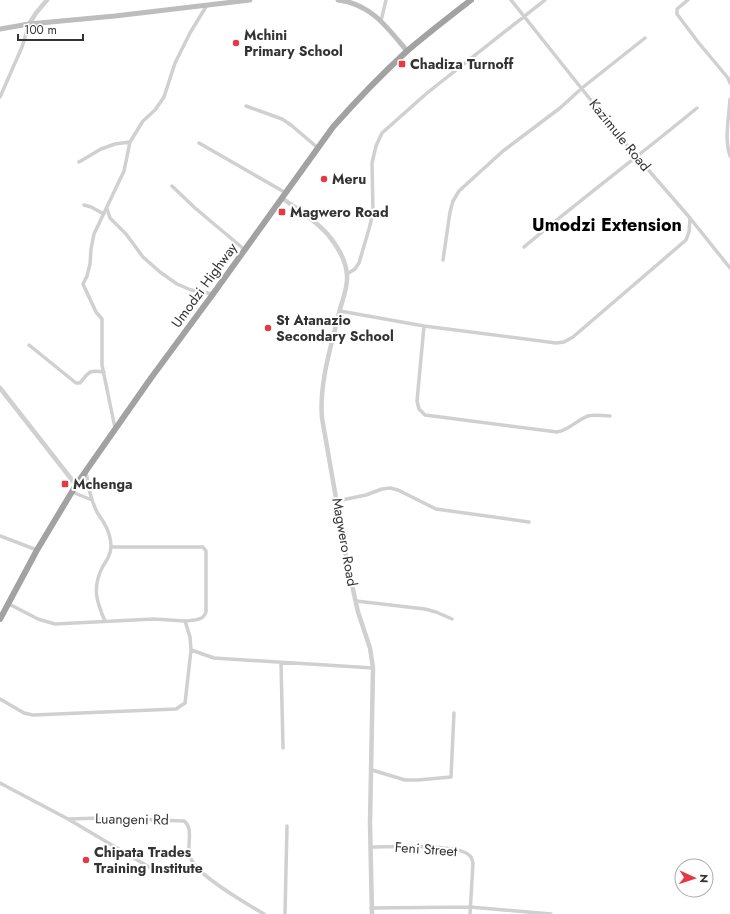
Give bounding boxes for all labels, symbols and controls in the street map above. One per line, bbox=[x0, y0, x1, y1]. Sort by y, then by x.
scale bar bbox=[18, 16, 83, 42]
text: 100 m bbox=[24, 21, 57, 39]
place label: Mchini Primary School bbox=[244, 25, 343, 61]
marker: Mchini Primary School bbox=[231, 38, 241, 48]
place label: Chadiza Turnoff bbox=[410, 54, 515, 74]
marker: Chadiza Turnoff bbox=[397, 59, 407, 69]
street label: Kazimule Road bbox=[585, 95, 655, 175]
place label: Meru bbox=[332, 169, 366, 189]
marker: Meru bbox=[319, 174, 329, 184]
place label: Magwero Road bbox=[290, 202, 389, 222]
marker: Magwero Road bbox=[277, 207, 287, 217]
district label: Umodzi Extension bbox=[532, 212, 682, 238]
street label: Umodzi Highway bbox=[166, 238, 242, 332]
place label: St Atanazio Secondary School bbox=[276, 310, 394, 346]
marker: St Atanazio Secondary School bbox=[263, 323, 273, 333]
place label: Mchenga bbox=[73, 474, 133, 494]
marker: Mchenga bbox=[60, 479, 70, 489]
street label: Magwero Road bbox=[327, 496, 363, 588]
street label: Luangeni Rd bbox=[95, 808, 169, 830]
street label: Feni Street bbox=[394, 837, 458, 861]
place label: Chipata Trades Training Institute bbox=[94, 842, 203, 878]
marker: Chipata Trades Training Institute bbox=[81, 855, 91, 865]
north arrow bbox=[674, 858, 714, 898]
text: N bbox=[696, 874, 712, 883]

